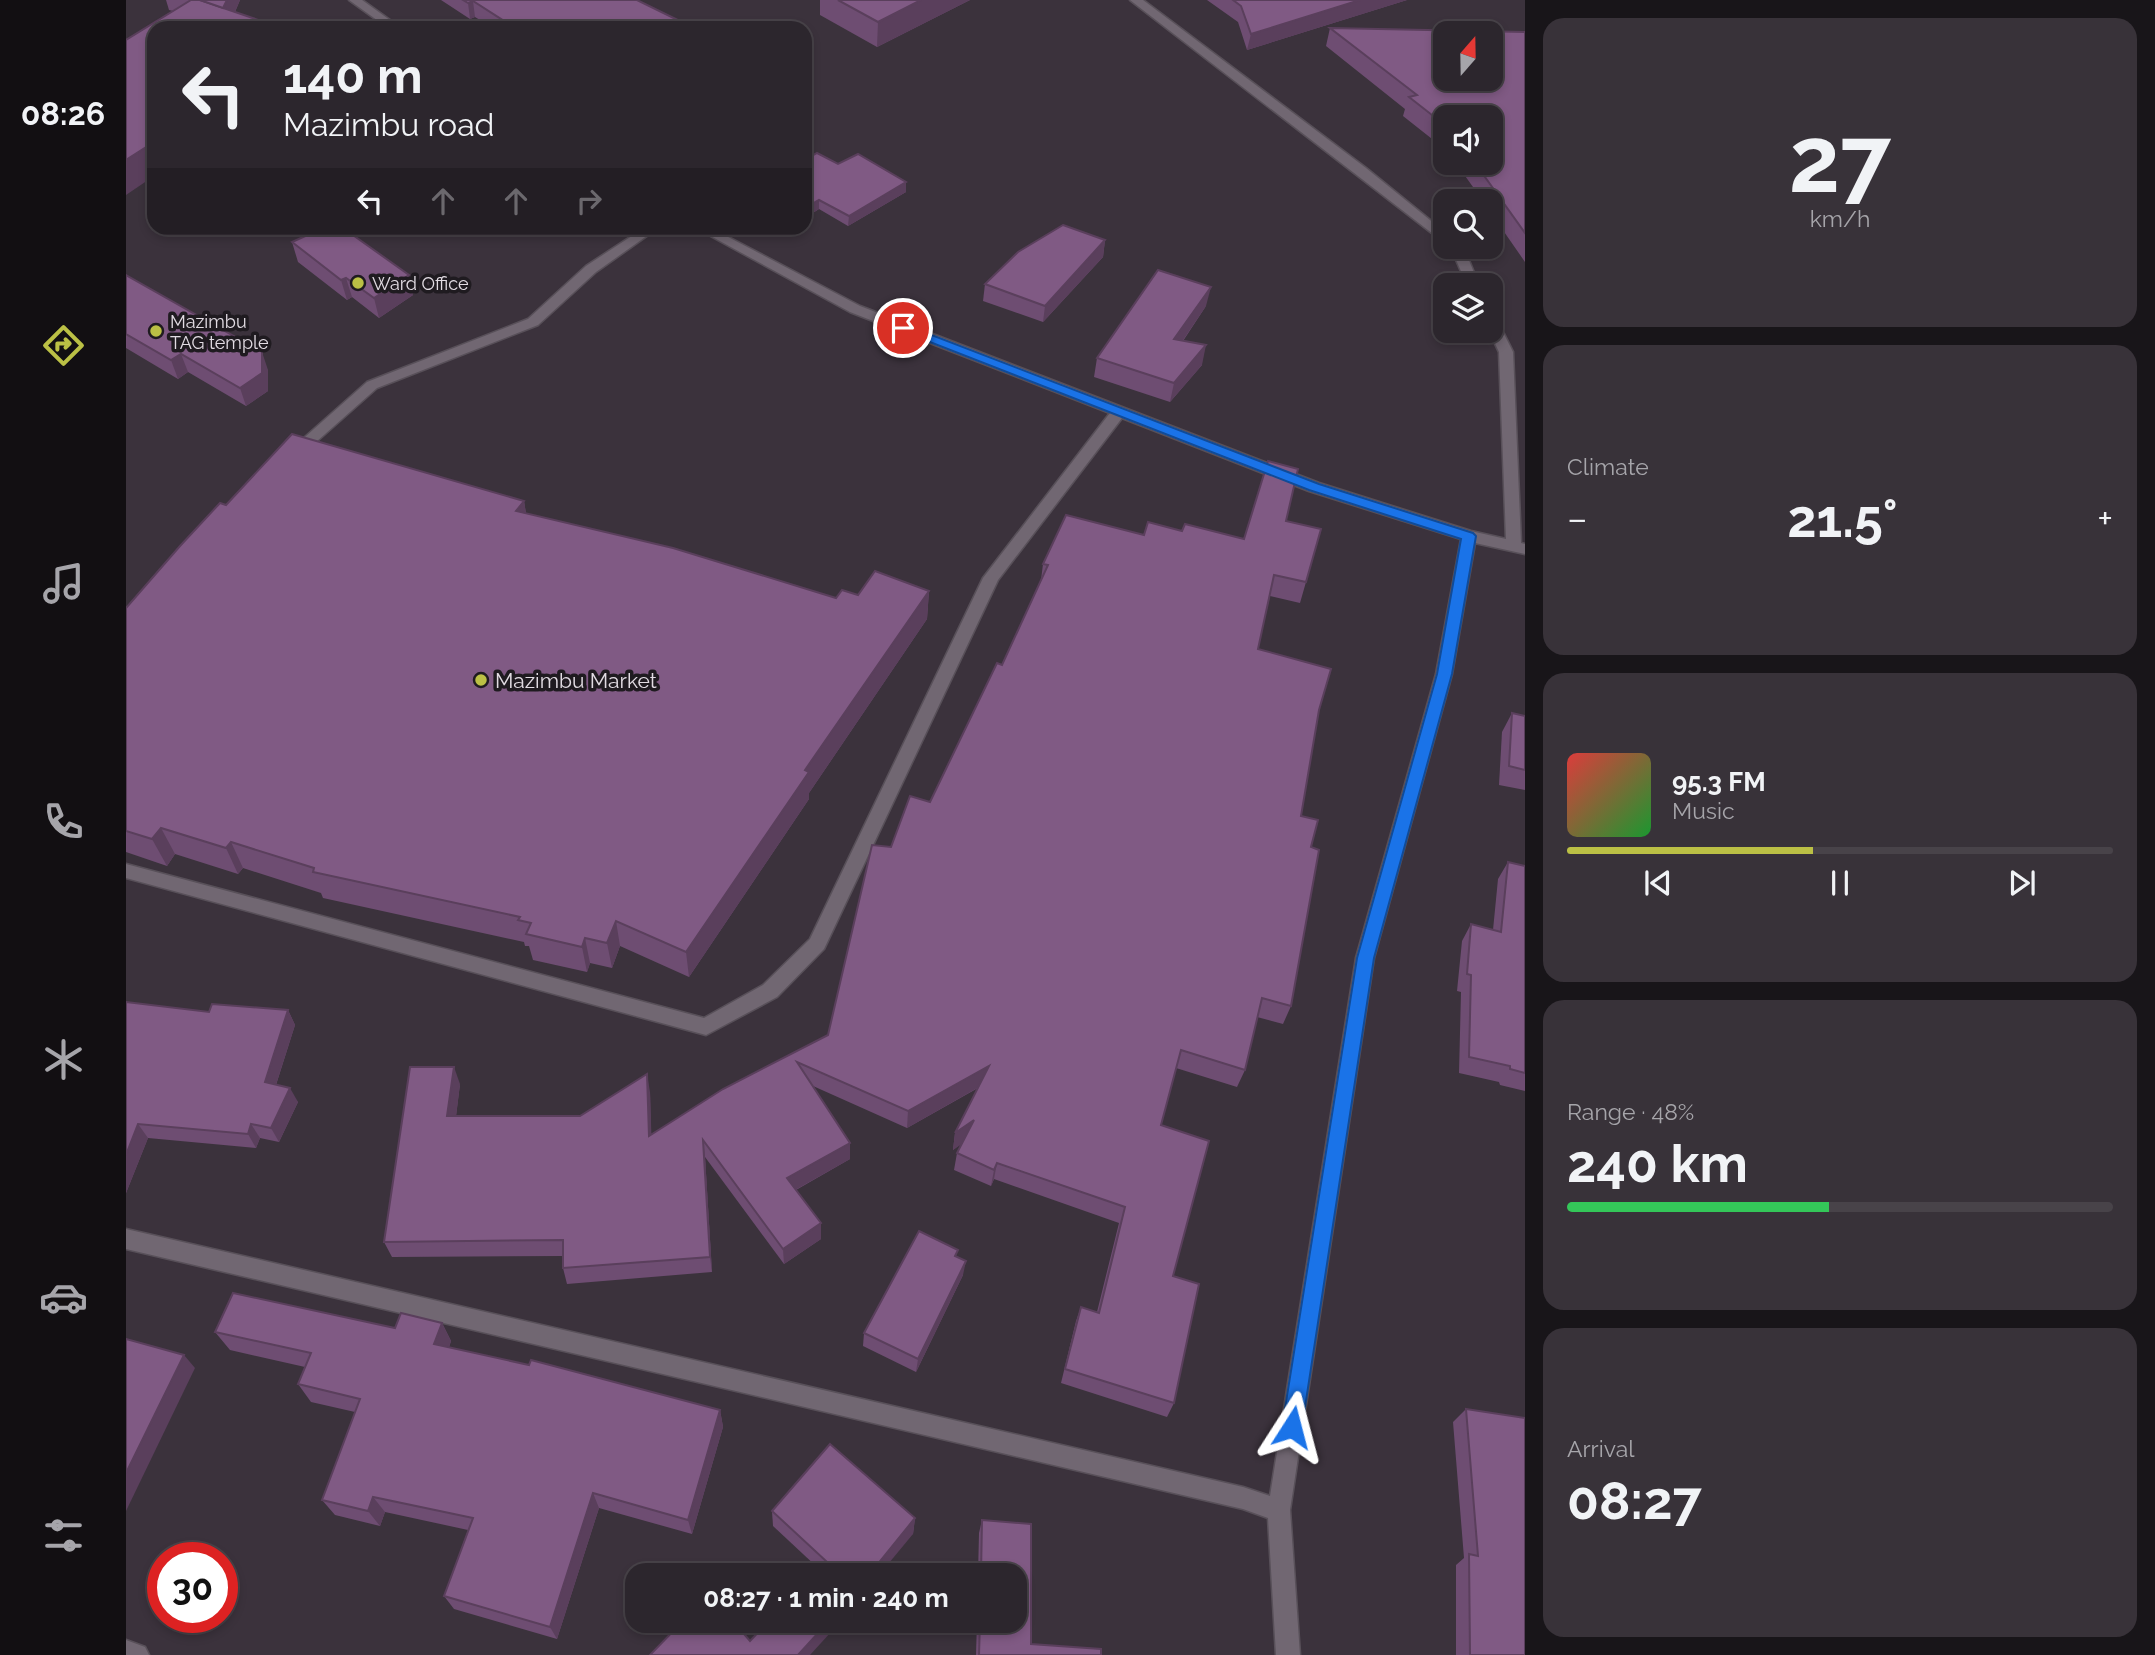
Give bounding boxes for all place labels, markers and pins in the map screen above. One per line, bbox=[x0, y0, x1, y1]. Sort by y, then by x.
place label: Ward Office bbox=[372, 273, 469, 294]
marker: Ward Office bbox=[350, 275, 366, 291]
pin bbox=[873, 298, 933, 358]
place label: Mazimbu TAG temple bbox=[170, 311, 269, 353]
marker: Mazimbu TAG temple bbox=[148, 323, 164, 339]
place label: Mazimbu Market bbox=[495, 668, 657, 693]
marker: Mazimbu Market bbox=[473, 672, 489, 688]

